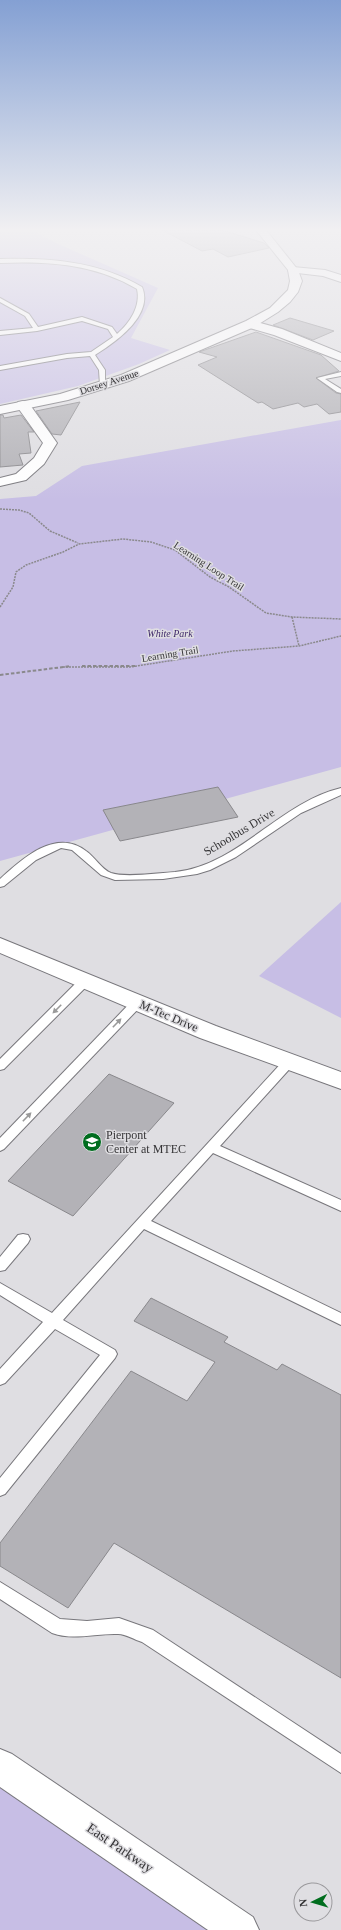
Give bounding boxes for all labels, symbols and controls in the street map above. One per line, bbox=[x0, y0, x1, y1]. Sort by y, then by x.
street label: Dorsey Avenue bbox=[78, 367, 140, 397]
street label: Learning Loop Trail bbox=[172, 539, 246, 593]
park label: White Park bbox=[147, 628, 193, 639]
street label: Learning Trail bbox=[141, 644, 199, 664]
street label: Schoolbus Drive bbox=[201, 805, 277, 859]
street label: M-Tec Drive bbox=[138, 997, 200, 1035]
one-way arrow bbox=[53, 1004, 62, 1014]
one-way arrow bbox=[112, 1018, 121, 1028]
one-way arrow bbox=[22, 1113, 31, 1122]
place label: Pierpont Center at MTEC bbox=[106, 1128, 186, 1156]
school or university icon: Pierpont Center at MTEC bbox=[81, 1131, 103, 1153]
street label: East Parkway bbox=[84, 1820, 156, 1876]
north arrow bbox=[293, 1882, 333, 1922]
text: N bbox=[297, 1898, 309, 1907]

